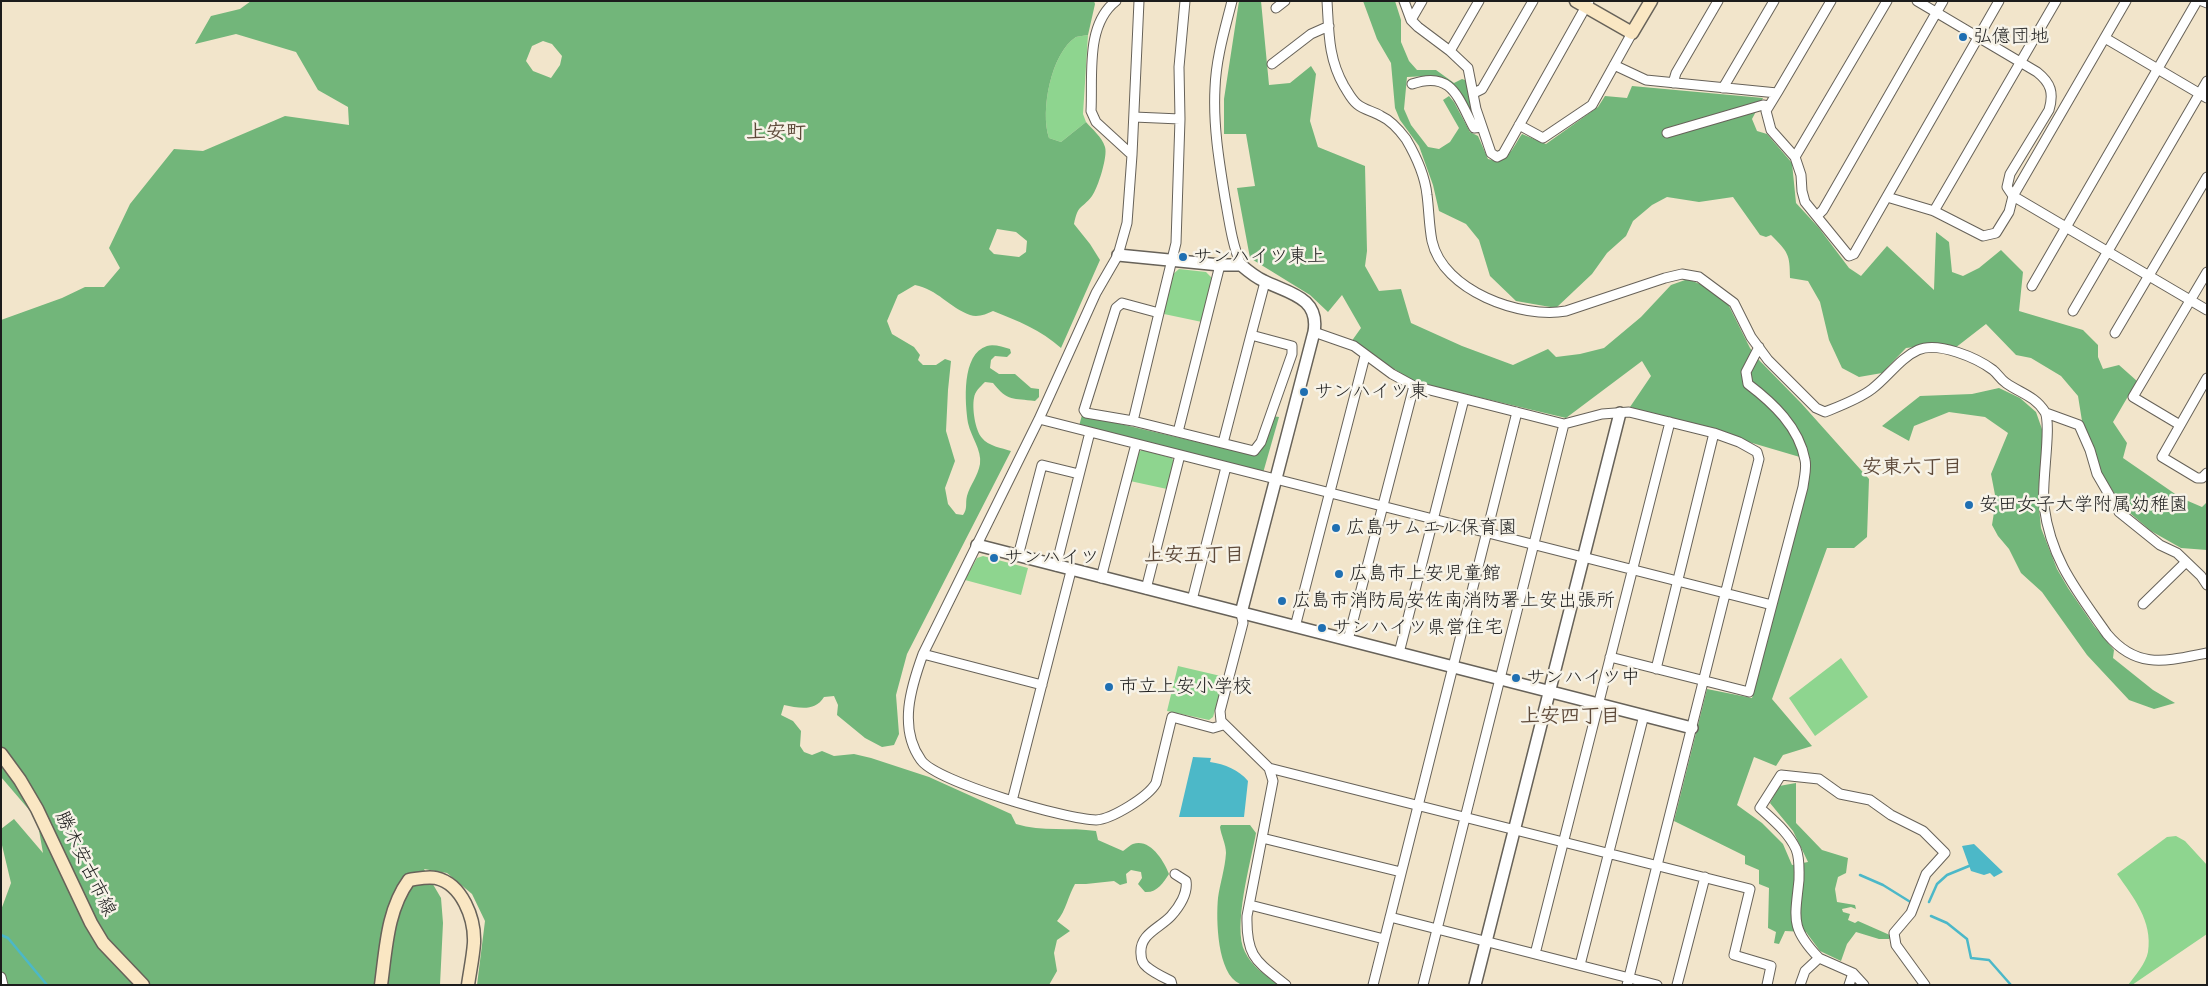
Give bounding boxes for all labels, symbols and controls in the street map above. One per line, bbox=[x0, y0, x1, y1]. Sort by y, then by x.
place label: 弘億団地 bbox=[1973, 26, 2049, 48]
marker: 弘億団地 bbox=[1957, 31, 1969, 43]
district label: 上安町 bbox=[746, 121, 806, 145]
place label: サンハイツ東上 bbox=[1193, 246, 1326, 268]
marker: サンハイツ東上 bbox=[1177, 251, 1189, 263]
place label: サンハイツ東 bbox=[1314, 381, 1428, 403]
marker: サンハイツ東 bbox=[1298, 386, 1310, 398]
district label: 安東六丁目 bbox=[1862, 456, 1962, 480]
place label: 安田女子大学附属幼稚園 bbox=[1979, 494, 2188, 516]
marker: 安田女子大学附属幼稚園 bbox=[1963, 499, 1975, 511]
place label: 広島サムエル保育園 bbox=[1346, 517, 1517, 539]
marker: 広島サムエル保育園 bbox=[1330, 522, 1342, 534]
district label: 上安五丁目 bbox=[1144, 544, 1244, 568]
place label: サンハイツ bbox=[1004, 547, 1099, 569]
marker: サンハイツ bbox=[988, 552, 1000, 564]
place label: 広島市上安児童館 bbox=[1349, 563, 1501, 585]
marker: 広島市上安児童館 bbox=[1333, 568, 1345, 580]
place label: 広島市消防局安佐南消防署上安出張所 bbox=[1292, 590, 1615, 612]
marker: 広島市消防局安佐南消防署上安出張所 bbox=[1276, 595, 1288, 607]
place label: サンハイツ県営住宅 bbox=[1332, 617, 1503, 639]
marker: サンハイツ県営住宅 bbox=[1316, 622, 1328, 634]
place label: サンハイツ中 bbox=[1526, 667, 1640, 689]
marker: サンハイツ中 bbox=[1510, 672, 1522, 684]
place label: 市立上安小学校 bbox=[1119, 676, 1252, 698]
marker: 市立上安小学校 bbox=[1103, 681, 1115, 693]
district label: 上安四丁目 bbox=[1520, 705, 1620, 729]
street label: 勝木安古市線 bbox=[50, 808, 120, 920]

